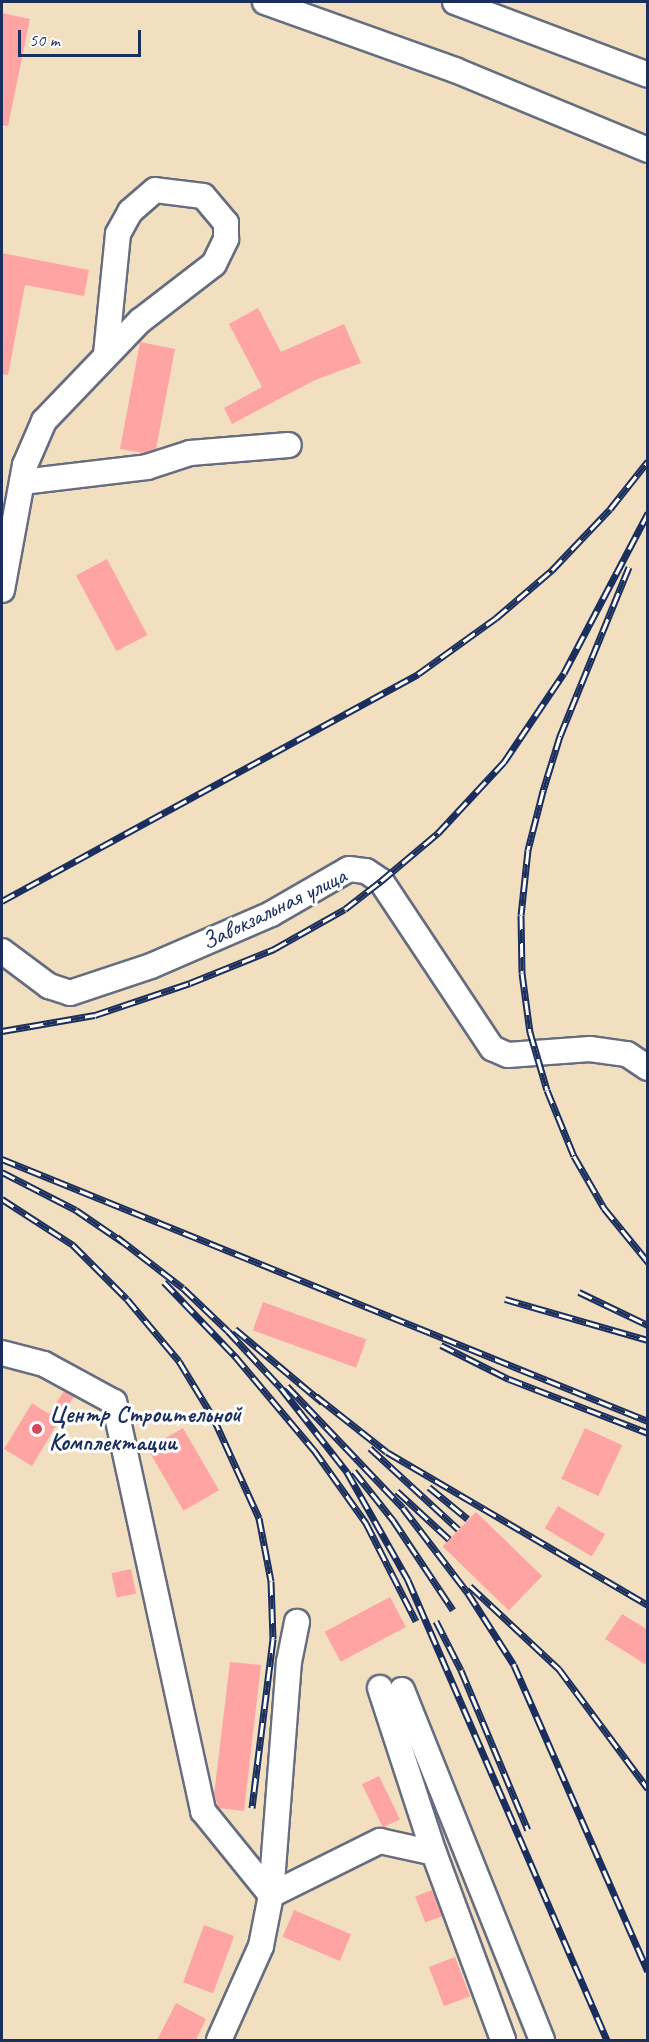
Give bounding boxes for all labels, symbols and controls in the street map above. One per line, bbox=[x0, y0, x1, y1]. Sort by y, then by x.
scale bar bbox=[21, 18, 144, 56]
text: 50 m bbox=[29, 29, 60, 51]
street label: Завокзальная улица bbox=[196, 861, 352, 957]
place label: Центр Строительной Комплектации bbox=[49, 1401, 240, 1457]
marker: Центр Строительной Комплектации bbox=[30, 1422, 44, 1436]

